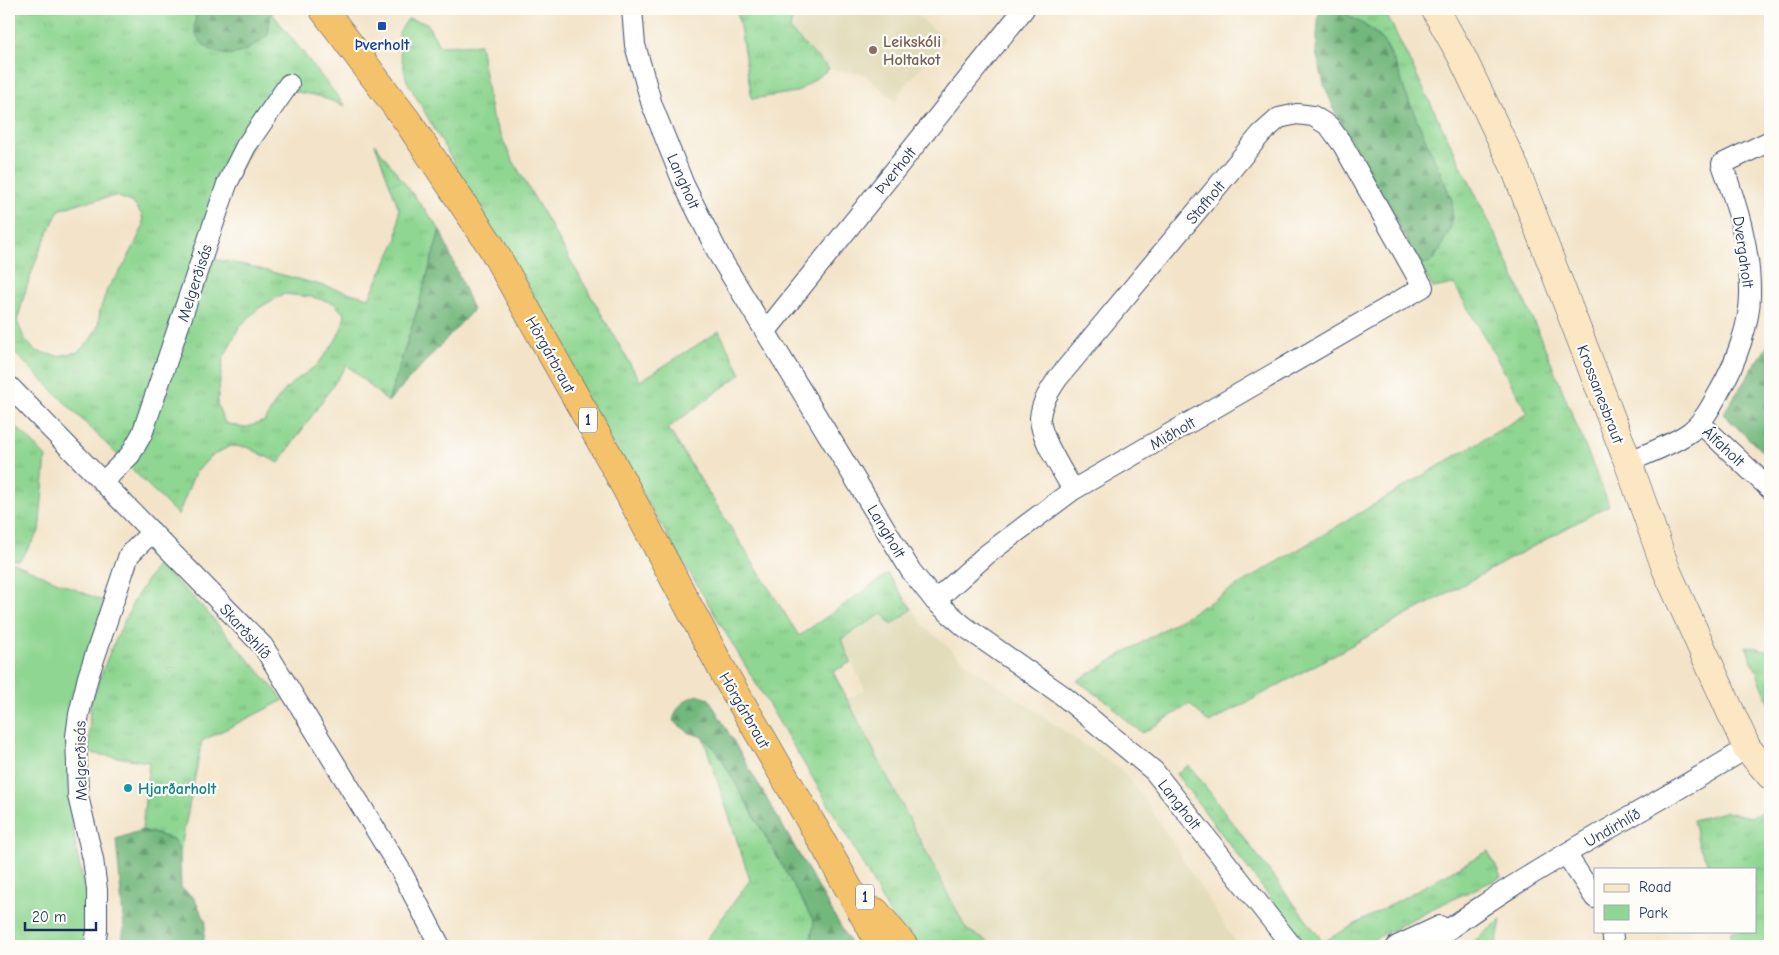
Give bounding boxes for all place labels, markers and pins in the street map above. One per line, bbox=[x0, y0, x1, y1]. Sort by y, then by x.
marker: Þverholt bbox=[376, 20, 388, 32]
place label: Leikskóli Holtakot bbox=[883, 33, 941, 69]
place label: Þverholt bbox=[355, 36, 410, 54]
marker: Leikskóli Holtakot bbox=[867, 44, 879, 56]
place label: Hjarðarholt bbox=[138, 780, 217, 798]
marker: Hjarðarholt bbox=[122, 782, 134, 794]

